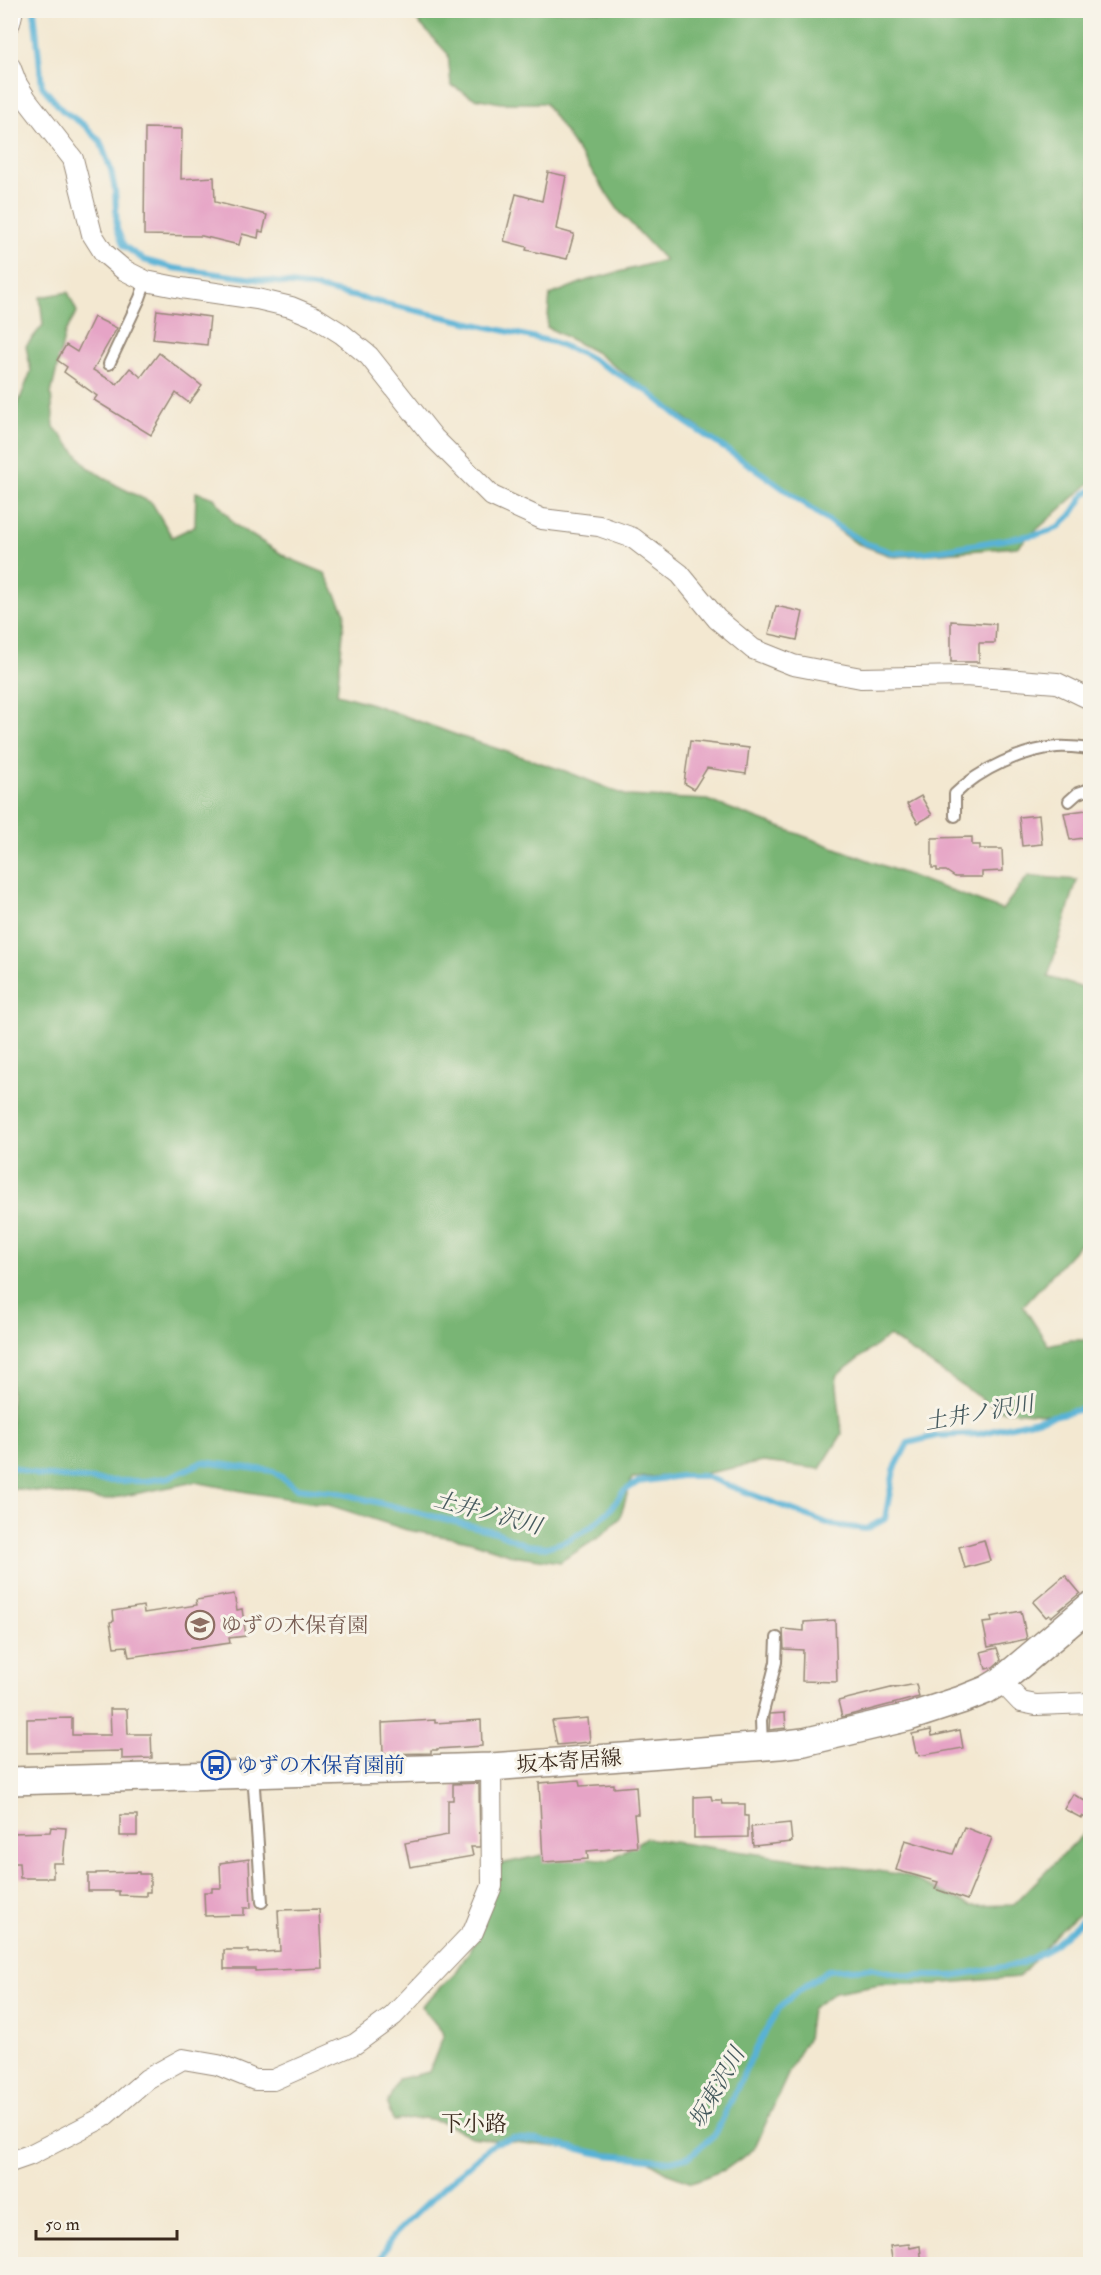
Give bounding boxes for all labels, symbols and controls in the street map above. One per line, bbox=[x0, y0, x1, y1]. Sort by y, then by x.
water label: 土井ノ沢川 bbox=[923, 1389, 1038, 1436]
water label: 土井ノ沢川 bbox=[431, 1485, 546, 1541]
school or university icon: ゆずの木保育園 bbox=[184, 1609, 216, 1641]
place label: ゆずの木保育園 bbox=[221, 1612, 368, 1639]
street label: 坂本寄居線 bbox=[516, 1744, 622, 1779]
bus stop icon: ゆずの木保育園前 bbox=[200, 1749, 232, 1781]
place label: ゆずの木保育園前 bbox=[237, 1752, 405, 1779]
water label: 坂東沢川 bbox=[683, 2041, 752, 2133]
district label: 下小路 bbox=[441, 2110, 507, 2138]
scale bar bbox=[36, 2203, 177, 2241]
text: 50 m bbox=[45, 2213, 80, 2236]

